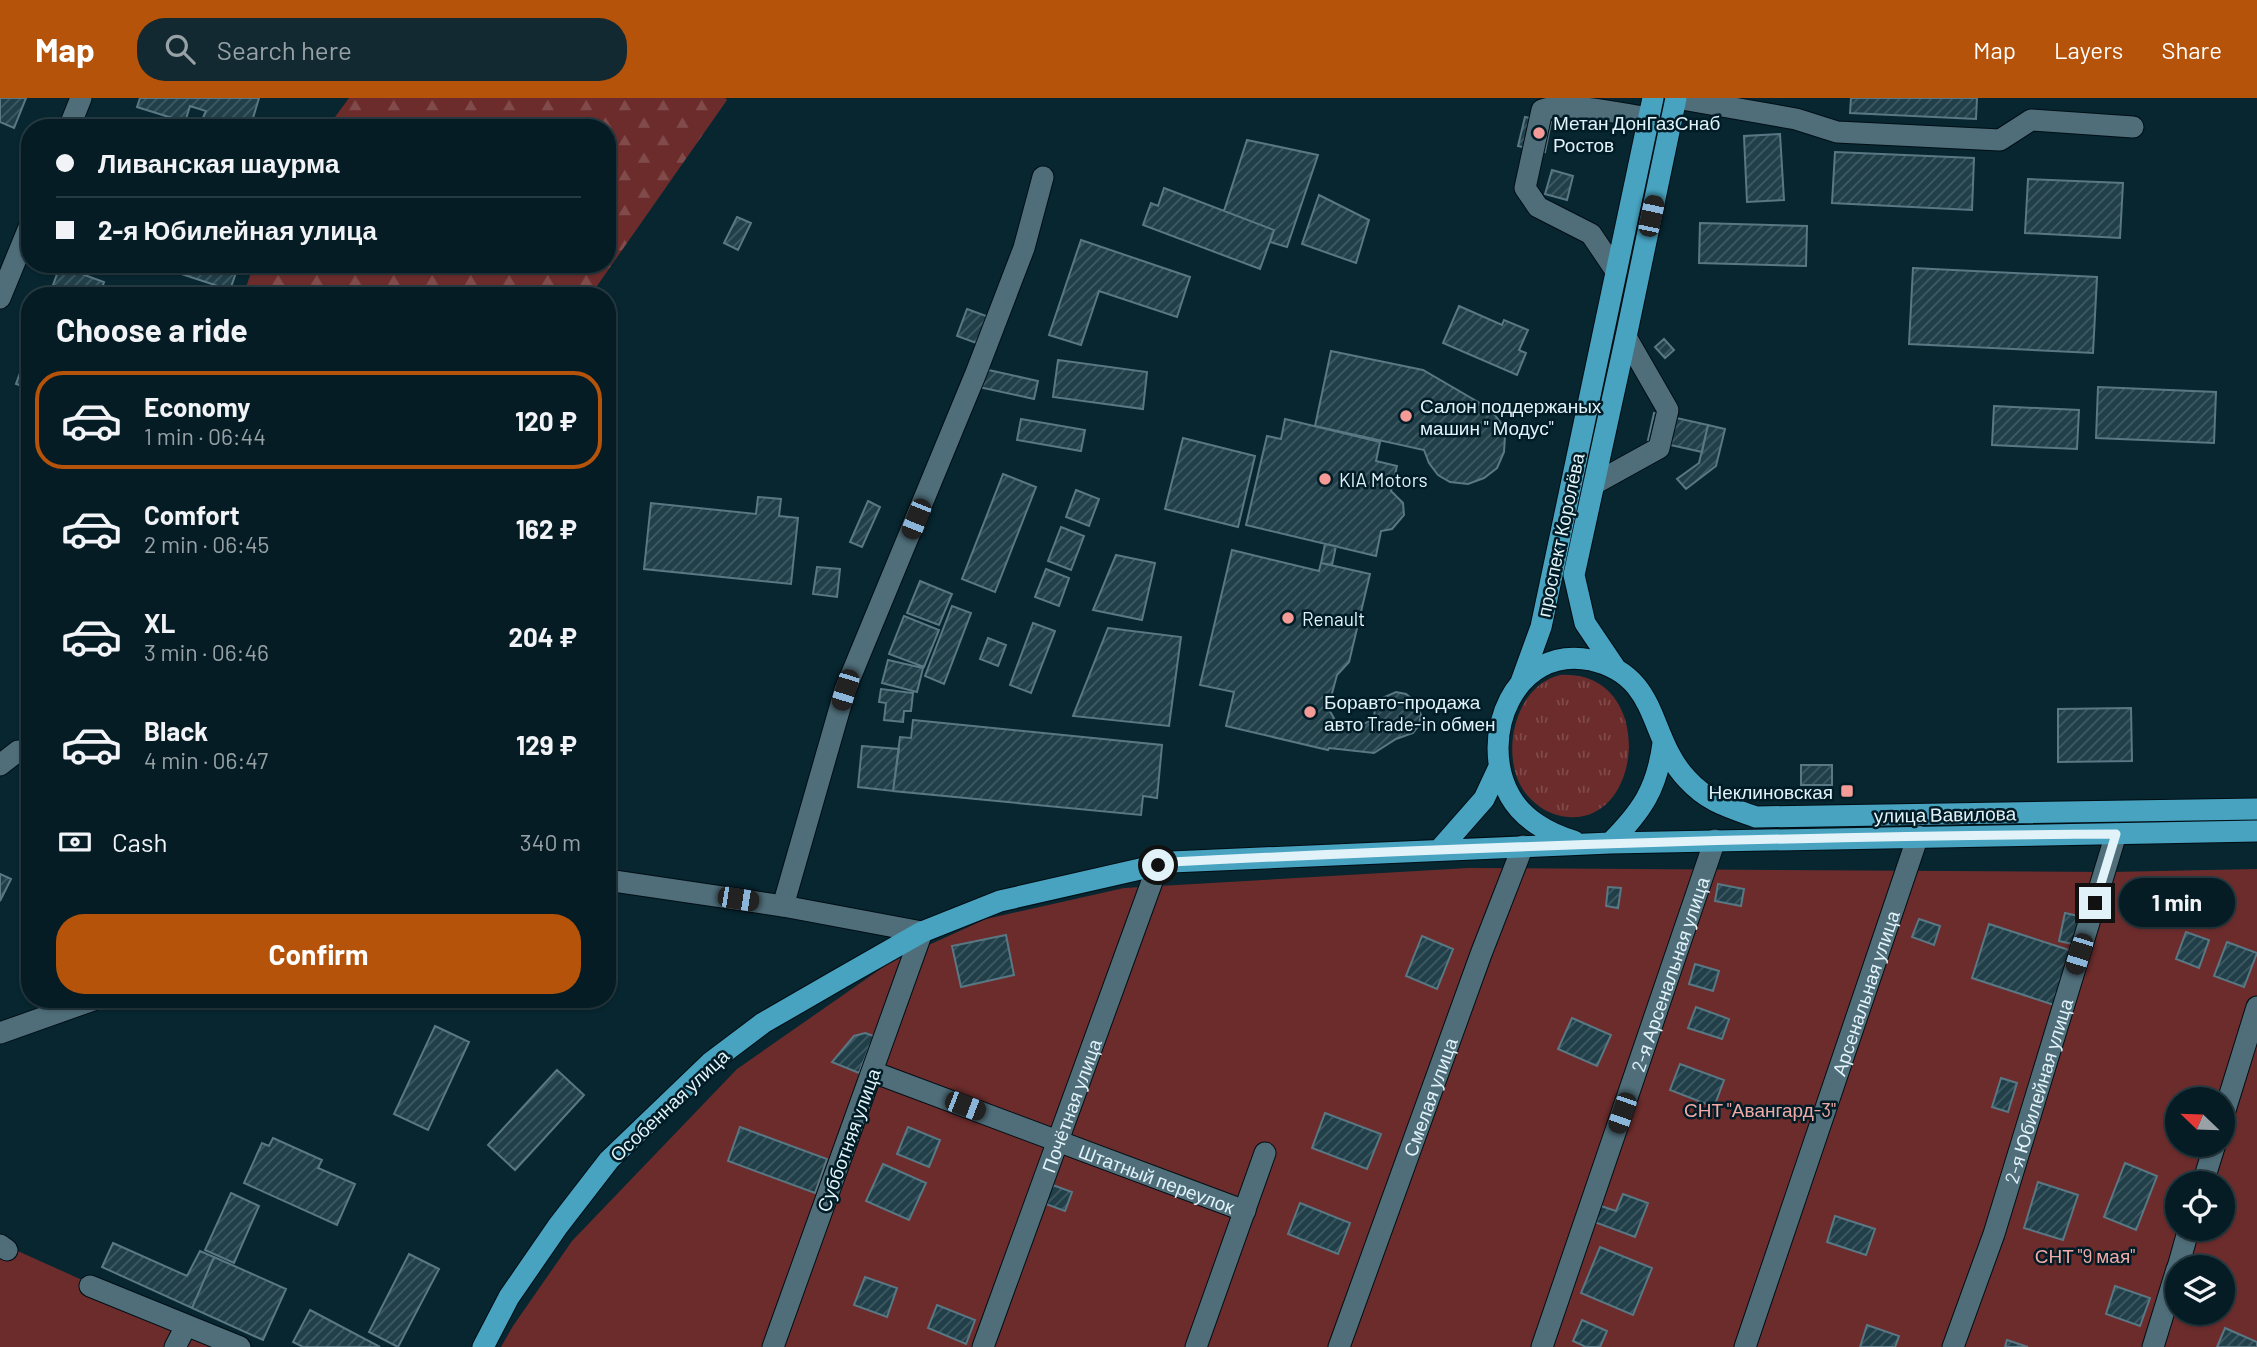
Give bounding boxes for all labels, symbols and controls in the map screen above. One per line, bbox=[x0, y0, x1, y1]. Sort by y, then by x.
search box bbox=[137, 18, 627, 81]
text: Map bbox=[35, 29, 95, 69]
icon: search bbox=[161, 30, 199, 68]
text: Search here bbox=[217, 34, 352, 65]
text: Map bbox=[1973, 35, 2016, 64]
text: Layers bbox=[2054, 35, 2123, 64]
text: Share bbox=[2161, 35, 2222, 64]
place label: Метан ДонГазСнаб Ростов bbox=[1553, 111, 1721, 156]
marker: Метан ДонГазСнаб Ростов bbox=[1531, 125, 1547, 141]
text: Ливанская шаурма bbox=[98, 147, 339, 178]
car bbox=[1637, 193, 1666, 239]
text: 2-я Юбилейная улица bbox=[98, 214, 377, 245]
text: Choose a ride bbox=[56, 310, 248, 348]
icon: car bbox=[60, 389, 123, 452]
text: Economy bbox=[144, 391, 250, 422]
place label: Салон поддержаных машин " Модус" bbox=[1420, 394, 1602, 439]
text: 120 ₽ bbox=[515, 405, 577, 436]
marker: Салон поддержаных машин " Модус" bbox=[1398, 408, 1414, 424]
text: 1 min · 06:44 bbox=[144, 422, 266, 450]
street label: проспект Королёва bbox=[1531, 450, 1589, 619]
place label: KIA Motors bbox=[1339, 468, 1428, 491]
marker: KIA Motors bbox=[1317, 471, 1333, 487]
car bbox=[899, 496, 934, 542]
icon: car bbox=[60, 497, 123, 560]
text: Comfort bbox=[144, 499, 240, 530]
text: 162 ₽ bbox=[516, 513, 577, 544]
text: 2 min · 06:45 bbox=[144, 530, 269, 558]
icon: car bbox=[60, 605, 123, 668]
text: XL bbox=[144, 607, 175, 638]
place label: Renault bbox=[1302, 607, 1365, 630]
marker: Renault bbox=[1280, 610, 1296, 626]
text: 204 ₽ bbox=[508, 621, 577, 652]
text: 3 min · 06:46 bbox=[144, 638, 269, 666]
car bbox=[829, 667, 862, 713]
place label: Боравто-продажа авто Trade-in обмен bbox=[1324, 690, 1496, 735]
marker: Боравто-продажа авто Trade-in обмен bbox=[1302, 704, 1318, 720]
icon: car bbox=[60, 713, 123, 776]
text: Black bbox=[144, 715, 208, 746]
text: 129 ₽ bbox=[516, 729, 577, 760]
text: 4 min · 06:47 bbox=[144, 746, 268, 774]
place label: Неклиновская bbox=[1708, 780, 1833, 803]
marker: Неклиновская bbox=[1839, 783, 1855, 799]
street label: улица Вавилова bbox=[1874, 801, 2017, 827]
icon: cash bbox=[56, 823, 94, 861]
text: Cash bbox=[112, 826, 167, 857]
text: 340 m bbox=[520, 828, 581, 856]
route start bbox=[1142, 849, 1174, 881]
street label: 2-я Арсенальная улица bbox=[1625, 873, 1713, 1075]
callout: 1 min bbox=[2120, 878, 2235, 928]
car bbox=[716, 885, 761, 913]
route end bbox=[2079, 887, 2111, 919]
text: 1 min bbox=[2152, 888, 2202, 916]
street label: Арсенальная улица bbox=[1826, 907, 1904, 1078]
button: Confirm bbox=[56, 914, 581, 994]
car bbox=[2063, 931, 2096, 977]
street label: 2-я Юбилейная улица bbox=[1999, 995, 2077, 1186]
street label: Смелая улица bbox=[1397, 1034, 1462, 1159]
street label: Почётная улица bbox=[1036, 1035, 1106, 1175]
street label: Особенная улица bbox=[605, 1044, 734, 1166]
street label: Субботняя улица bbox=[811, 1065, 885, 1215]
north arrow bbox=[2165, 1087, 2235, 1157]
map controls bbox=[2165, 1087, 2235, 1325]
car bbox=[942, 1089, 989, 1123]
car bbox=[1606, 1090, 1639, 1136]
park label: СНТ "Авангард-3" bbox=[1684, 1098, 1836, 1121]
street label: Штатный переулок bbox=[1076, 1138, 1239, 1218]
button: locate bbox=[2165, 1171, 2235, 1241]
park label: СНТ "9 мая" bbox=[2035, 1244, 2135, 1267]
button: layers bbox=[2165, 1255, 2235, 1325]

